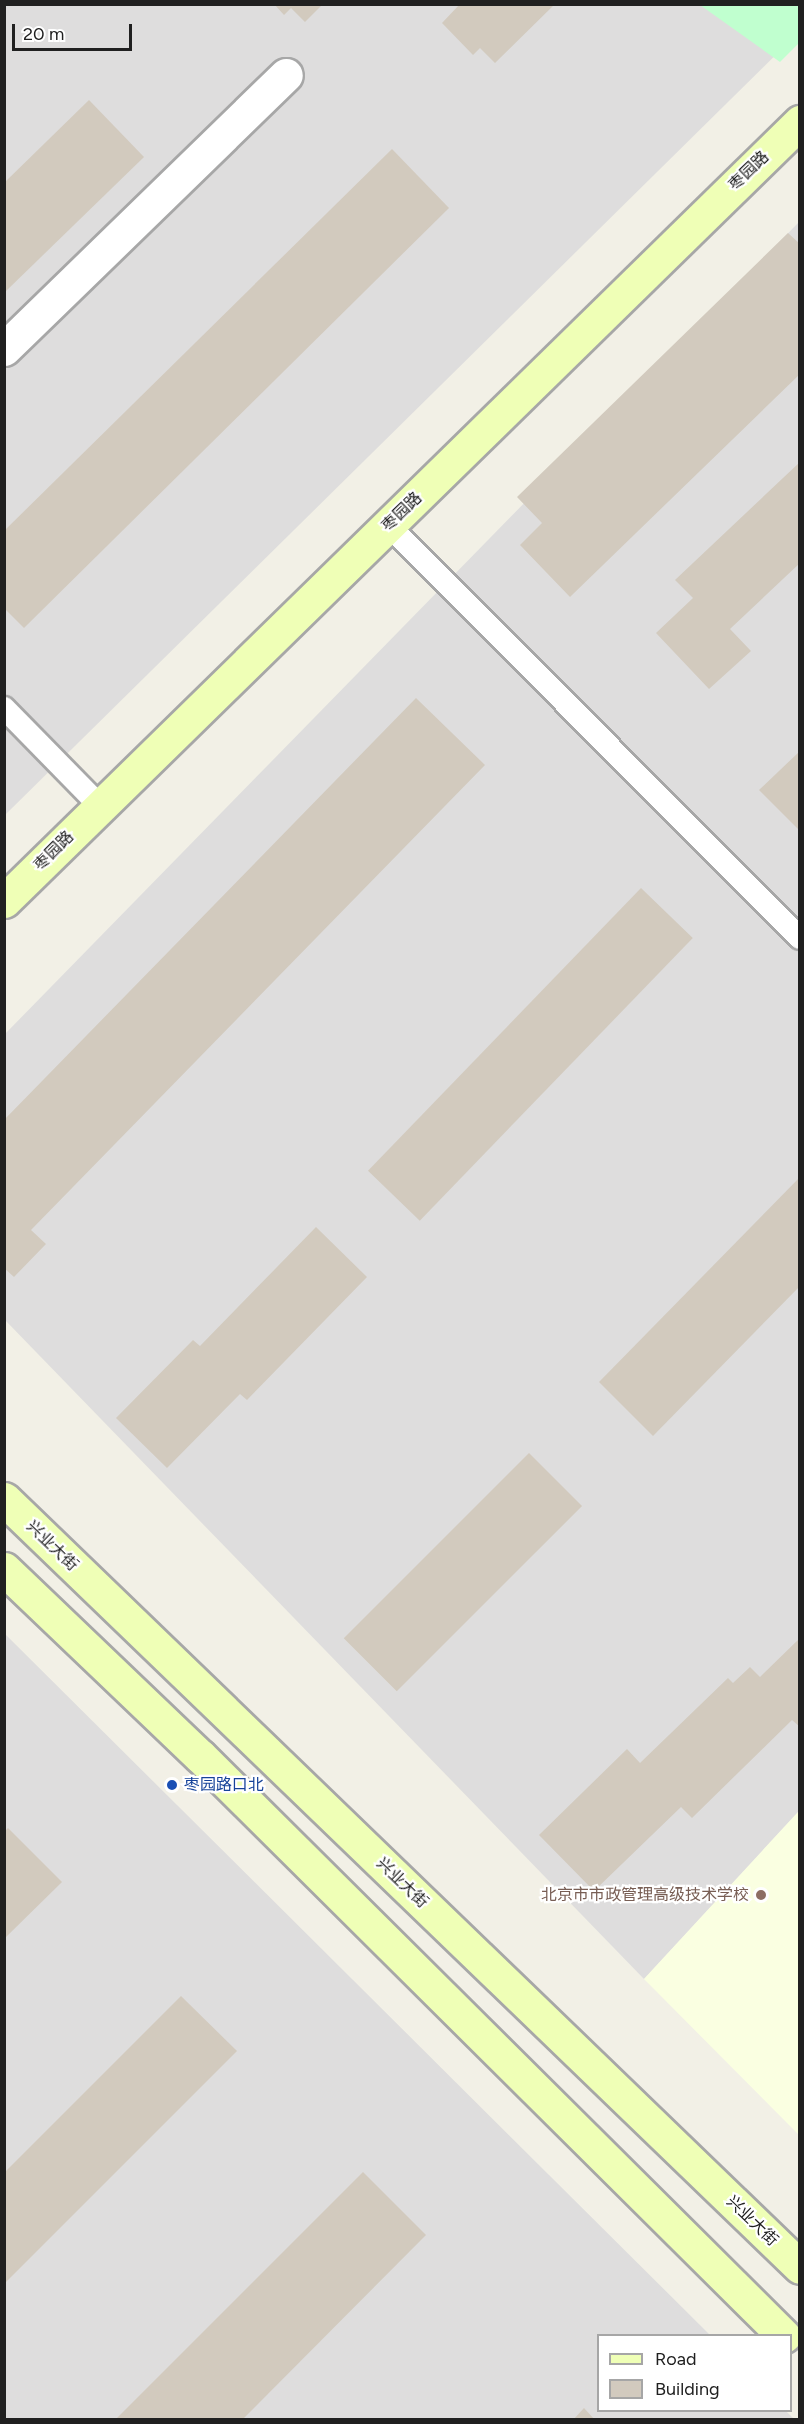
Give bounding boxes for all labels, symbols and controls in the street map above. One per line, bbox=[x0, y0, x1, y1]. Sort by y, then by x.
scale bar bbox=[15, 12, 135, 50]
text: 20 m bbox=[23, 23, 64, 45]
street label: 枣园路 bbox=[725, 147, 773, 195]
street label: 枣园路 bbox=[378, 488, 426, 536]
street label: 枣园路 bbox=[30, 827, 78, 875]
street label: 兴业大街 bbox=[22, 1517, 82, 1575]
place label: 枣园路口北 bbox=[184, 1775, 264, 1795]
marker: 枣园路口北 bbox=[165, 1778, 179, 1792]
street label: 兴业大街 bbox=[372, 1854, 432, 1912]
place label: 北京市市政管理高级技术学校 bbox=[541, 1885, 749, 1905]
marker: 北京市市政管理高级技术学校 bbox=[754, 1888, 768, 1902]
street label: 兴业大街 bbox=[722, 2192, 782, 2250]
legend bbox=[597, 2334, 792, 2412]
text: Road bbox=[655, 2348, 696, 2370]
text: Building bbox=[655, 2378, 720, 2400]

